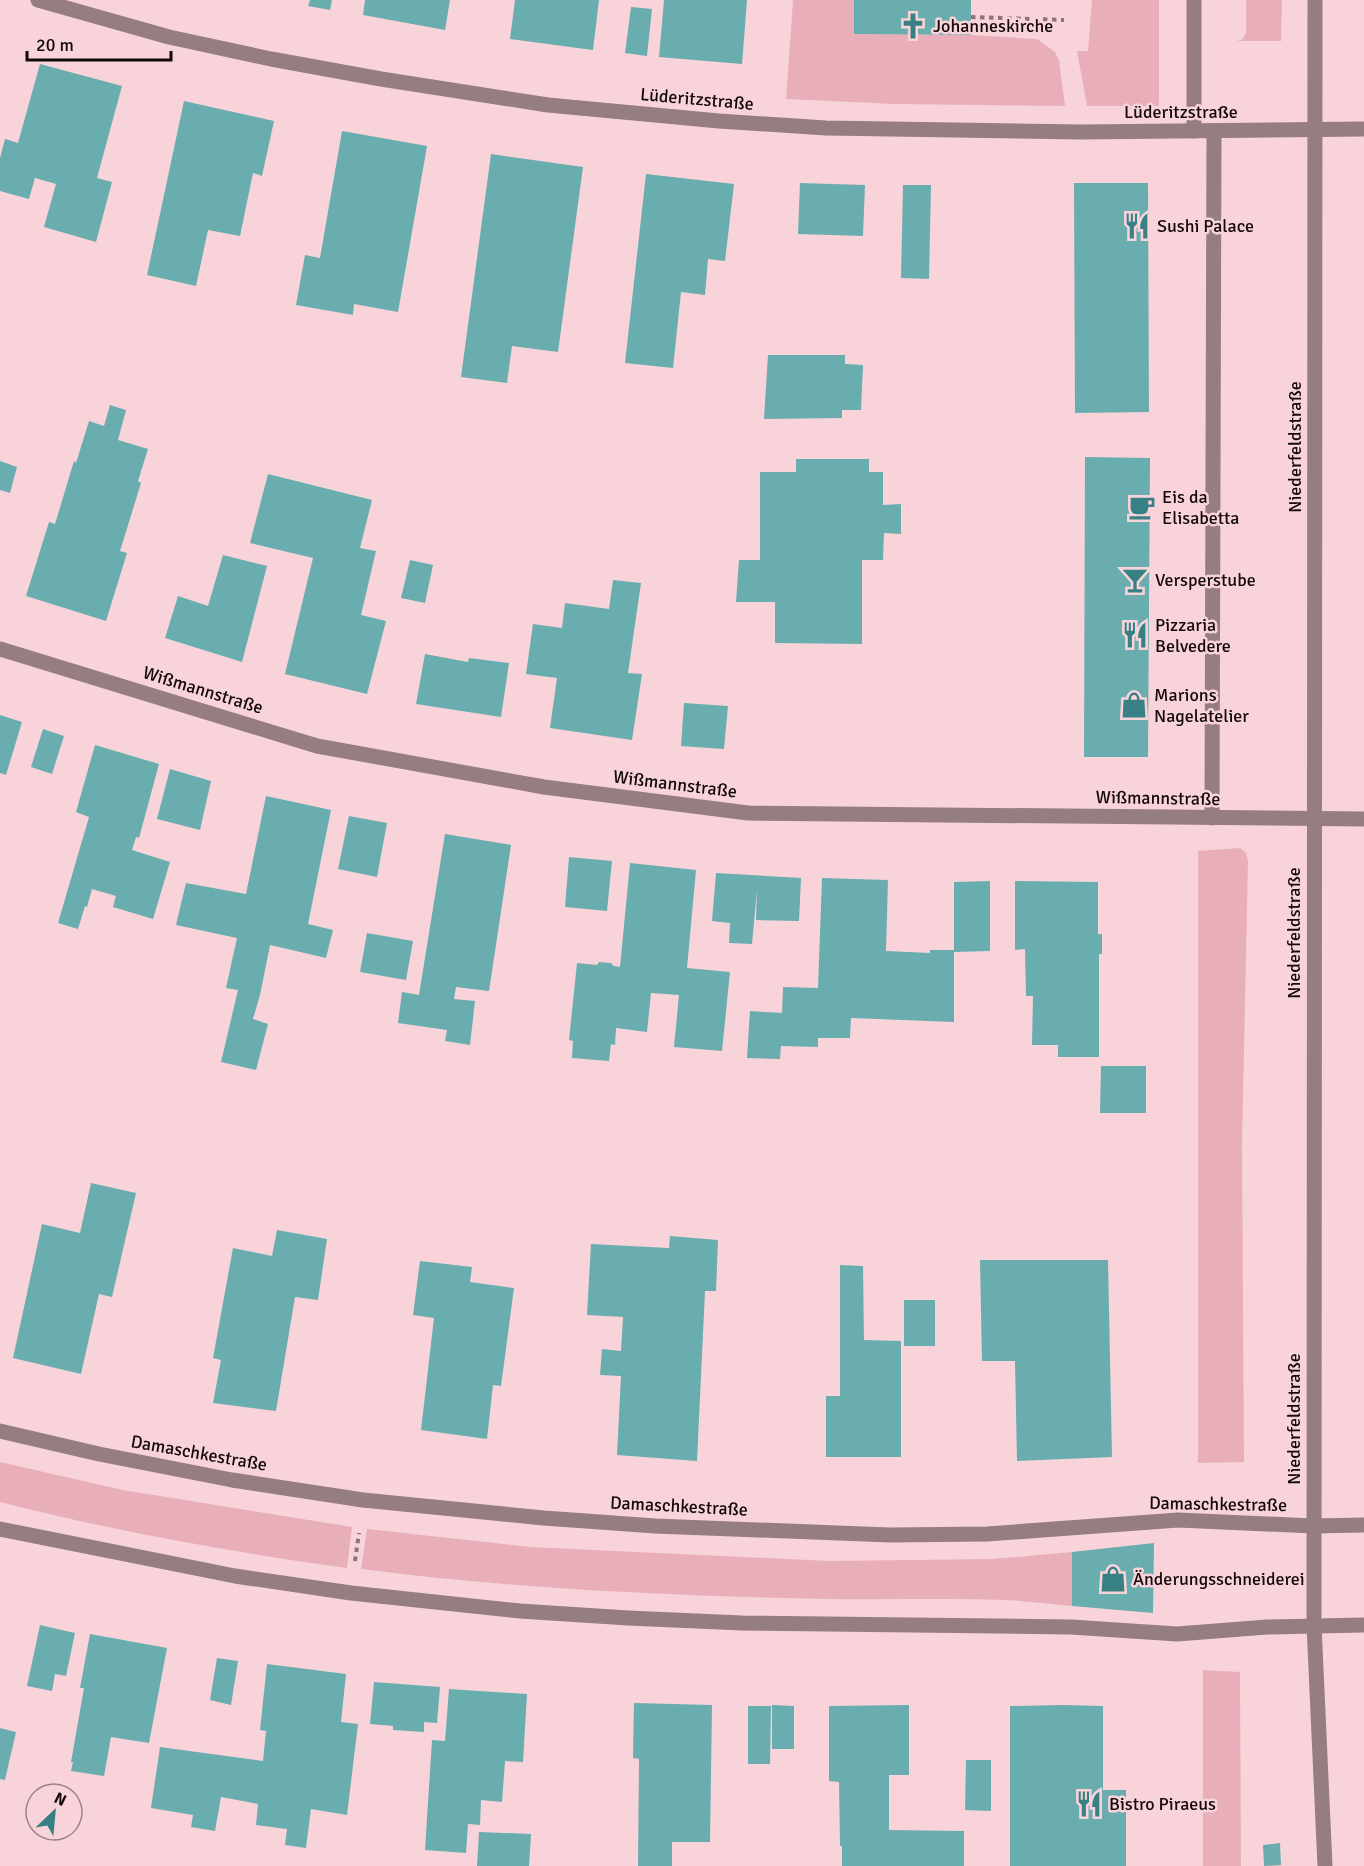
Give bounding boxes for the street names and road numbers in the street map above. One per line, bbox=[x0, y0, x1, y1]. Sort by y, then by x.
street label: Lüderitzstraße bbox=[639, 83, 755, 115]
street label: Lüderitzstraße bbox=[1124, 101, 1238, 123]
street label: Niederfeldstraße bbox=[1284, 381, 1306, 513]
street label: Wißmannstraße bbox=[140, 661, 266, 719]
street label: Wißmannstraße bbox=[612, 765, 738, 803]
street label: Wißmannstraße bbox=[1096, 786, 1220, 810]
street label: Niederfeldstraße bbox=[1283, 867, 1305, 999]
street label: Niederfeldstraße bbox=[1283, 1353, 1305, 1485]
street label: Damaschkestraße bbox=[129, 1430, 269, 1476]
street label: Damaschkestraße bbox=[610, 1491, 748, 1521]
street label: Damaschkestraße bbox=[1149, 1492, 1287, 1516]

